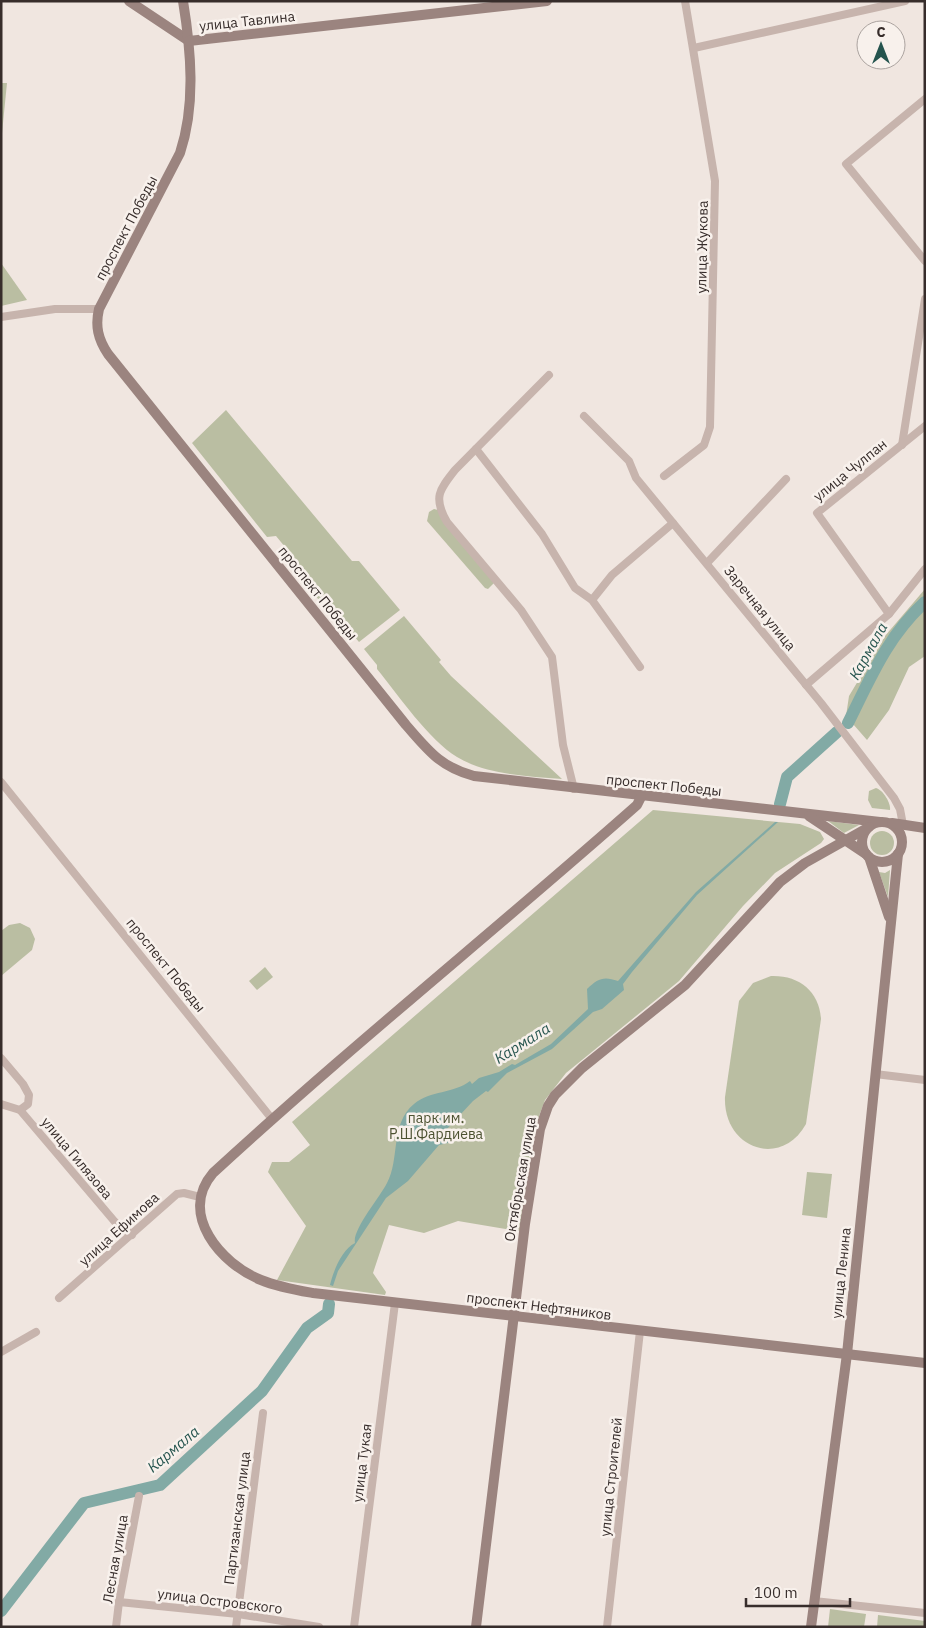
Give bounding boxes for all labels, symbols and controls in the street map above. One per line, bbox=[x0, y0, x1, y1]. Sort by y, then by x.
street label: улица Тавлина bbox=[198, 7, 296, 35]
north arrow bbox=[856, 20, 906, 70]
text: С bbox=[876, 23, 886, 41]
street label: проспект Победы bbox=[91, 173, 161, 283]
street label: улица Жукова bbox=[692, 200, 712, 294]
street label: улица Чулпан bbox=[810, 435, 890, 505]
street label: проспект Победы bbox=[274, 542, 362, 644]
street label: Заречная улица bbox=[720, 562, 800, 655]
water label: Кармала bbox=[845, 619, 892, 683]
street label: проспект Победы bbox=[605, 770, 723, 800]
street label: проспект Победы bbox=[122, 914, 210, 1016]
water label: Кармала bbox=[491, 1018, 554, 1068]
park label: парк им. Р.Ш.Фардиева bbox=[389, 1109, 484, 1143]
street label: улица Гилязова bbox=[37, 1113, 117, 1203]
street label: Октябрьская улица bbox=[500, 1115, 540, 1243]
street label: улица Ефимова bbox=[75, 1188, 163, 1270]
street label: улица Ленина bbox=[827, 1226, 855, 1319]
street label: проспект Нефтяников bbox=[466, 1288, 612, 1324]
street label: улица Строителей bbox=[596, 1417, 626, 1537]
water label: Кармала bbox=[143, 1422, 203, 1476]
street label: улица Тукая bbox=[348, 1423, 376, 1503]
street label: Партизанская улица bbox=[220, 1450, 254, 1586]
street label: Лесная улица bbox=[98, 1513, 132, 1605]
scale bar bbox=[746, 1576, 850, 1608]
text: 100 m bbox=[754, 1583, 798, 1602]
street label: улица Островского bbox=[157, 1584, 284, 1618]

